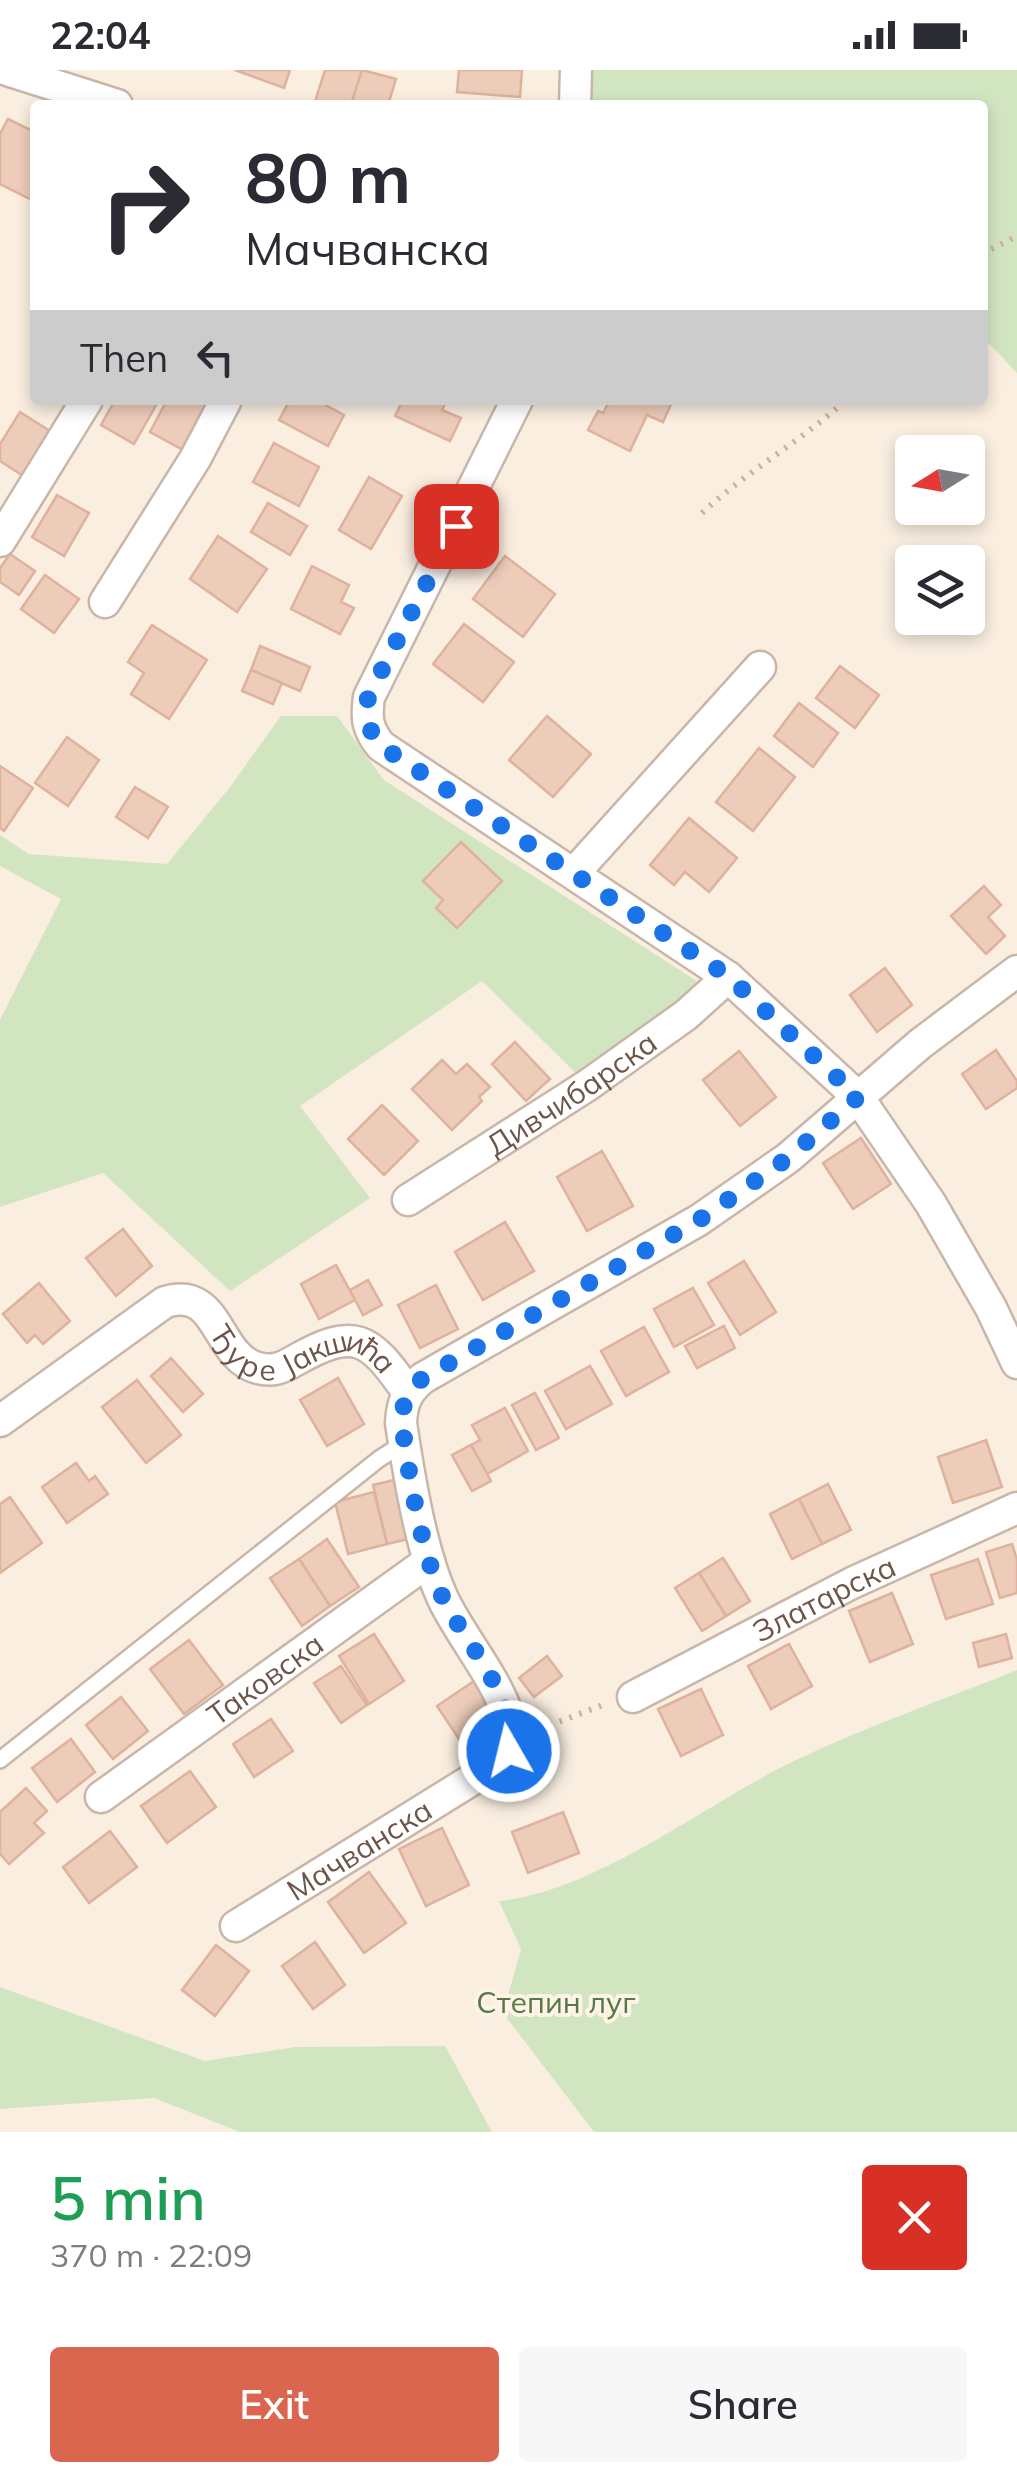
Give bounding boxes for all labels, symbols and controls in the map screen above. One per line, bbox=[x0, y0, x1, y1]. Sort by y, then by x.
text: 22:04 bbox=[50, 11, 151, 59]
text: 80 m bbox=[245, 133, 411, 221]
icon: right bbox=[80, 140, 210, 270]
text: Мачванска bbox=[245, 220, 490, 276]
icon: left bbox=[188, 330, 243, 385]
text: Then bbox=[80, 334, 168, 382]
north arrow bbox=[895, 435, 985, 525]
map controls bbox=[895, 435, 985, 635]
pin bbox=[414, 484, 499, 569]
icon: arrive bbox=[429, 499, 484, 554]
button: layers bbox=[895, 545, 985, 635]
street label: Дивчибарска bbox=[479, 1023, 664, 1164]
street label: Ђуре Јакшића bbox=[202, 1317, 405, 1389]
street label: Златарска bbox=[746, 1547, 902, 1650]
street label: Таковска bbox=[199, 1624, 330, 1734]
position arrow bbox=[457, 1699, 561, 1803]
street label: Мачванска bbox=[280, 1790, 439, 1909]
park label: Степин луг bbox=[476, 1983, 636, 2021]
text: 5 min bbox=[50, 2160, 206, 2235]
button: close bbox=[862, 2165, 967, 2270]
text: 370 m · 22:09 bbox=[50, 2235, 252, 2275]
button: Exit bbox=[50, 2347, 499, 2462]
button: Share bbox=[519, 2347, 967, 2462]

